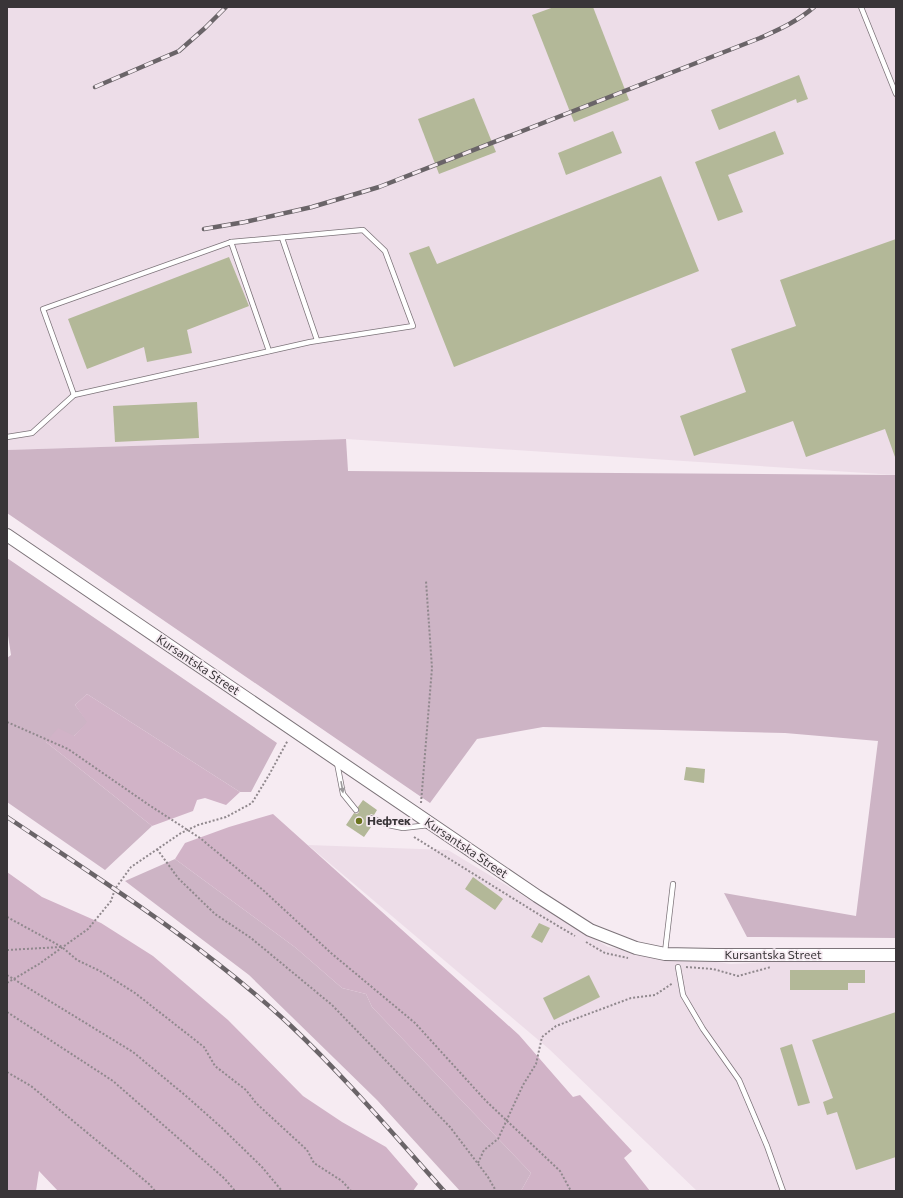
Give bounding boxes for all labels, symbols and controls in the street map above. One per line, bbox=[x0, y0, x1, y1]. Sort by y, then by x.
street label: Kursantska Street bbox=[154, 631, 243, 697]
one-way arrow bbox=[339, 781, 345, 793]
place label: Нефтек bbox=[367, 813, 411, 827]
street label: Kursantska Street bbox=[422, 814, 511, 880]
marker: Нефтек bbox=[354, 816, 364, 826]
street label: Kursantska Street bbox=[724, 947, 822, 961]

